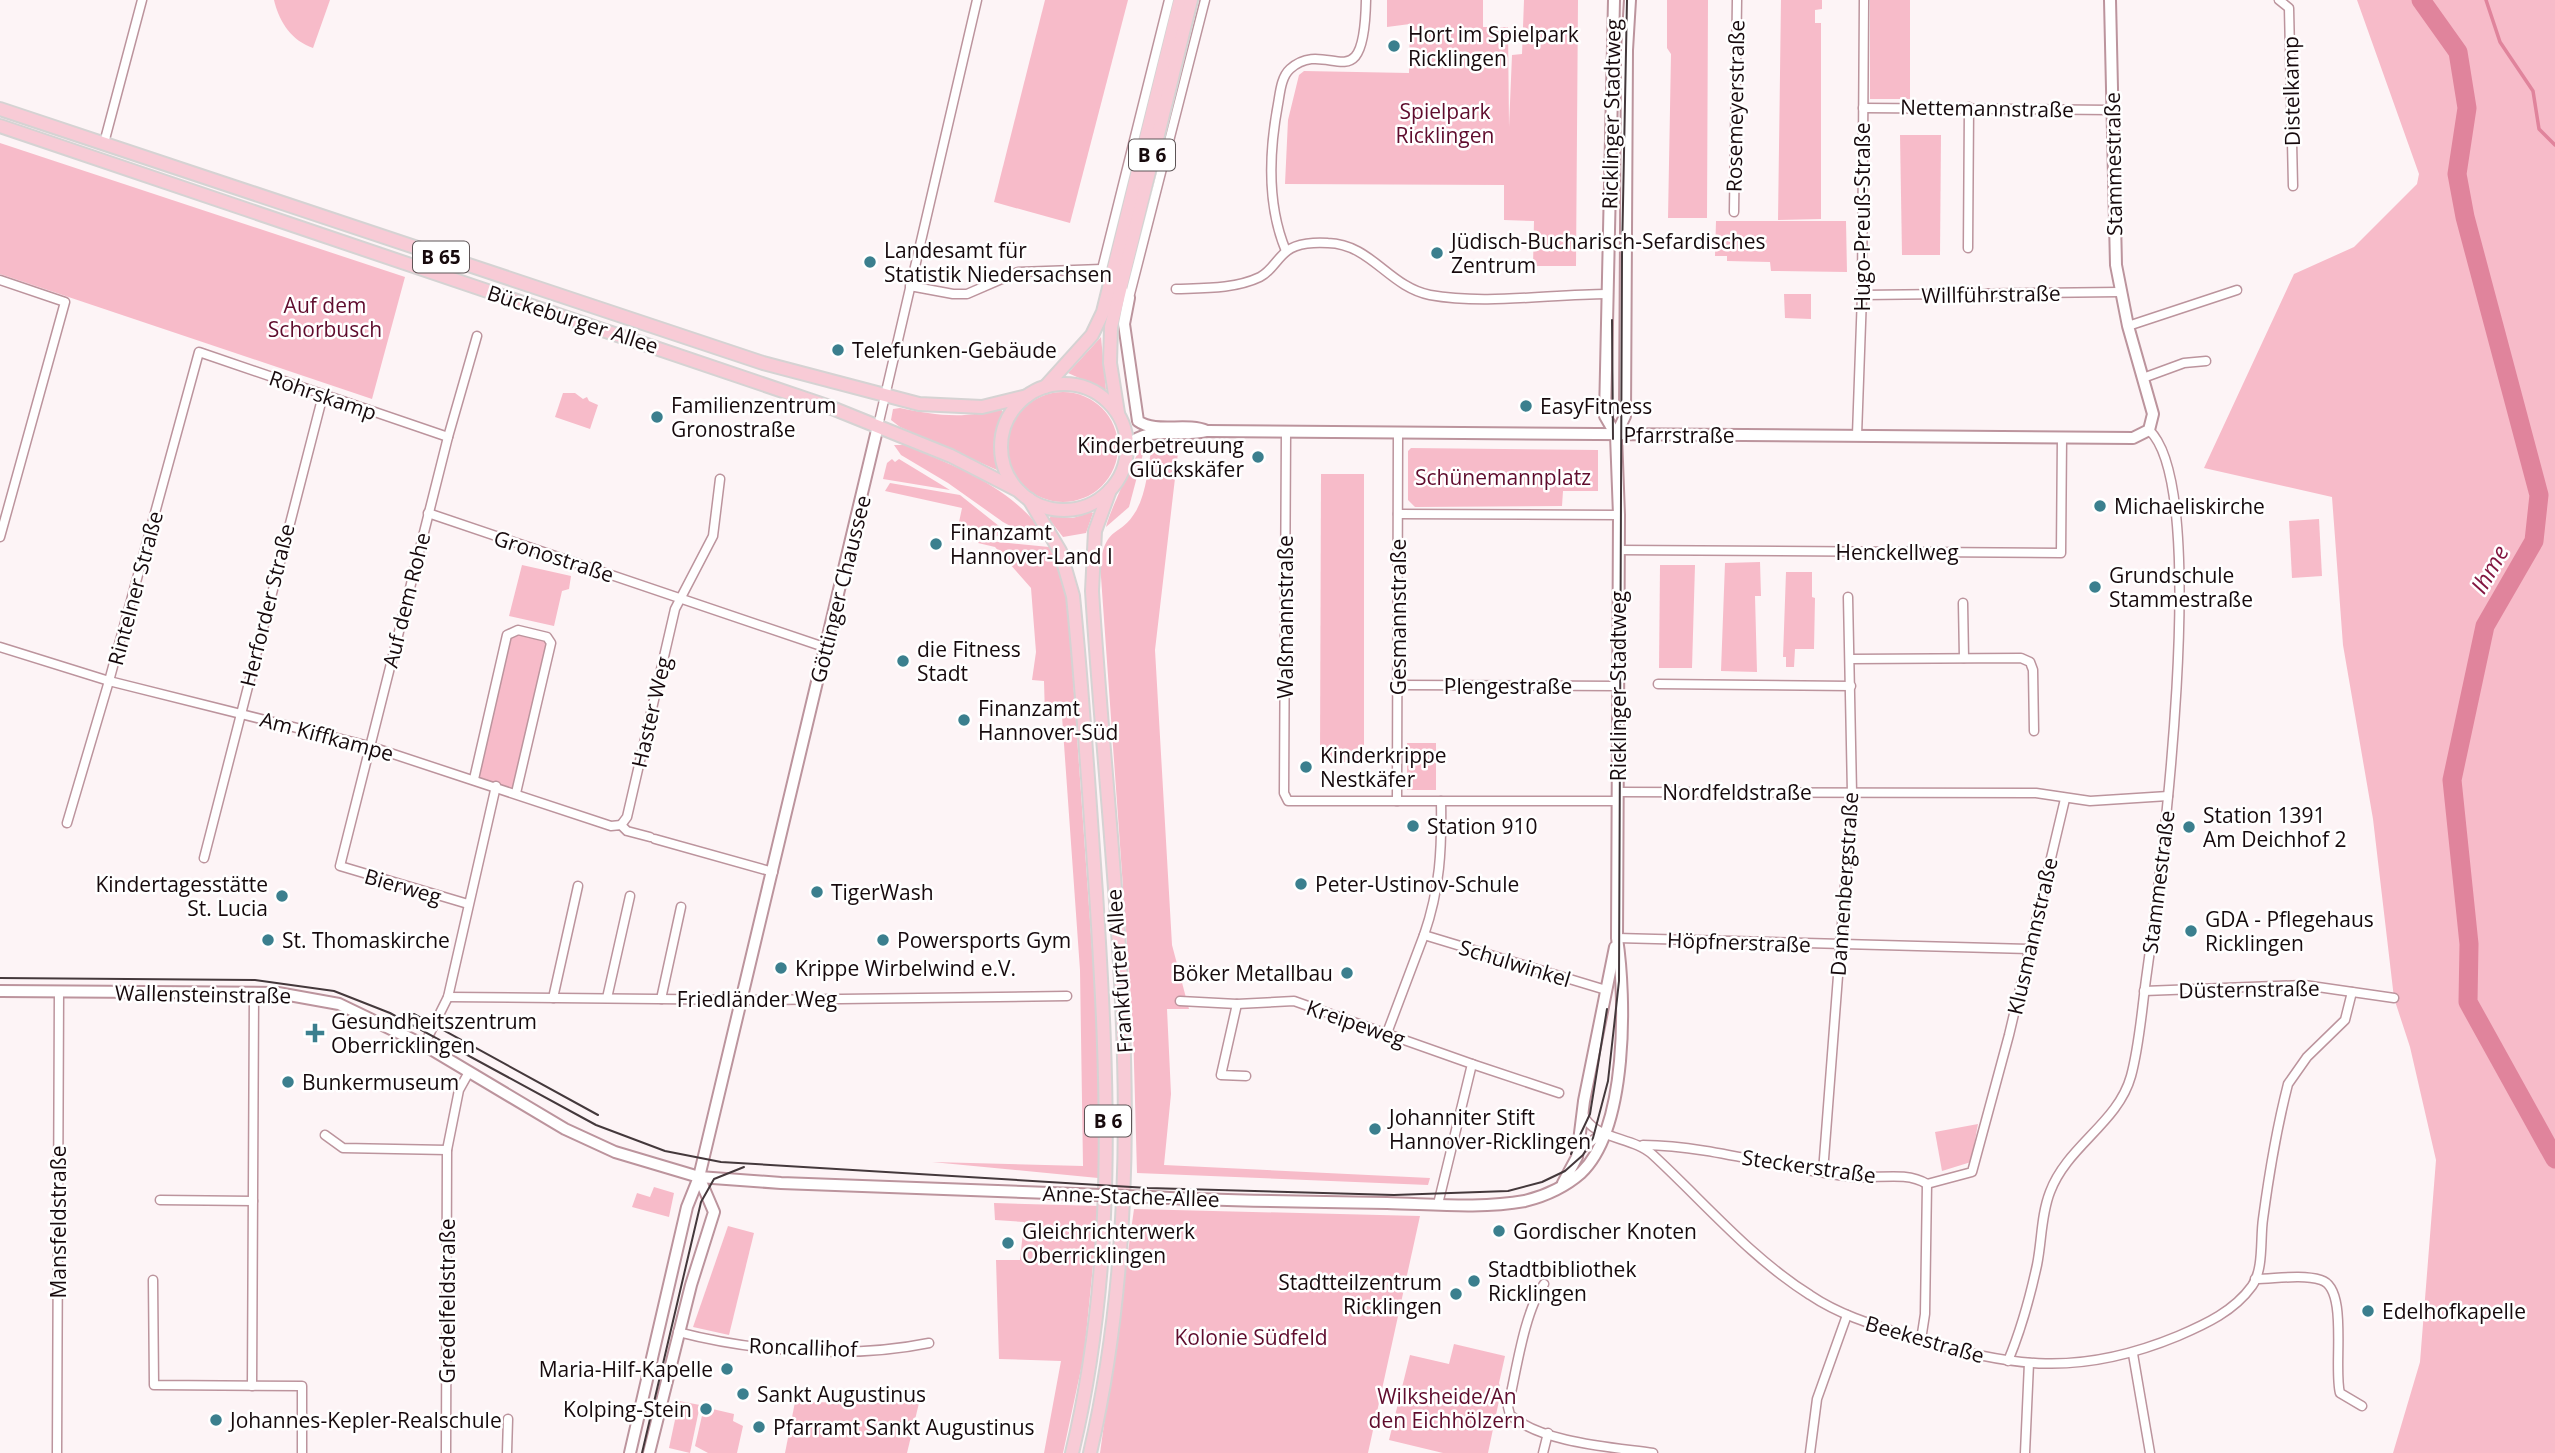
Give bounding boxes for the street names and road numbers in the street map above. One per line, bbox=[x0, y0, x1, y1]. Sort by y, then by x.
street label: Ricklinger Stadtweg bbox=[1595, 18, 1627, 210]
street label: Rosemeyerstraße bbox=[1719, 20, 1751, 192]
street label: Distelkamp bbox=[2276, 36, 2306, 146]
street label: Nettemannstraße bbox=[1900, 92, 2074, 124]
street label: Stammestraße bbox=[2098, 92, 2128, 236]
street label: Hugo-Preuß-Straße bbox=[1848, 123, 1876, 312]
road number: B 6 bbox=[1129, 140, 1175, 170]
road number: B 65 bbox=[413, 242, 469, 272]
street label: Bückeburger Allee bbox=[484, 278, 662, 360]
street label: Willführstraße bbox=[1921, 279, 2061, 309]
street label: Rohrskamp bbox=[265, 364, 381, 426]
street label: Pfarrstraße bbox=[1623, 421, 1735, 449]
street label: Göttinger Chaussee bbox=[803, 492, 877, 686]
street label: Rintelner Straße bbox=[101, 508, 169, 668]
street label: Herforder Straße bbox=[233, 521, 301, 689]
street label: Gronostraße bbox=[490, 523, 618, 589]
street label: Auf dem Rohe bbox=[376, 529, 436, 671]
street label: Waßmannstraße bbox=[1271, 535, 1299, 699]
street label: Henckellweg bbox=[1835, 538, 1959, 566]
street label: Gesmannstraße bbox=[1384, 539, 1412, 695]
street label: Ricklinger Stadtweg bbox=[1604, 591, 1632, 781]
street label: Haster Weg bbox=[625, 654, 677, 770]
street label: Plengestraße bbox=[1444, 672, 1572, 700]
street label: Am Kiffkampe bbox=[257, 705, 397, 767]
street label: Nordfeldstraße bbox=[1662, 778, 1812, 806]
street label: Dannenbergstraße bbox=[1824, 791, 1864, 977]
street label: Stammestraße bbox=[2135, 809, 2181, 955]
street label: Klusmannstraße bbox=[2000, 855, 2064, 1017]
street label: Bierweg bbox=[361, 862, 445, 910]
street label: Frankfurter Allee bbox=[1099, 888, 1139, 1054]
street label: Höpfnerstraße bbox=[1667, 925, 1811, 959]
street label: Schulwinkel bbox=[1456, 933, 1574, 993]
street label: Düsternstraße bbox=[2178, 974, 2320, 1004]
street label: Wallensteinstraße bbox=[115, 978, 291, 1010]
street label: Friedländer Weg bbox=[677, 985, 837, 1013]
street label: Kreipeweg bbox=[1303, 993, 1409, 1053]
road number: B 6 bbox=[1085, 1106, 1131, 1136]
street label: Steckerstraße bbox=[1740, 1143, 1878, 1189]
street label: Mansfeldstraße bbox=[44, 1145, 72, 1299]
street label: Anne-Stache-Allee bbox=[1042, 1179, 1220, 1213]
street label: Gredelfeldstraße bbox=[433, 1218, 461, 1384]
street label: Beekestraße bbox=[1862, 1309, 1988, 1369]
street label: Roncallihof bbox=[748, 1331, 860, 1363]

